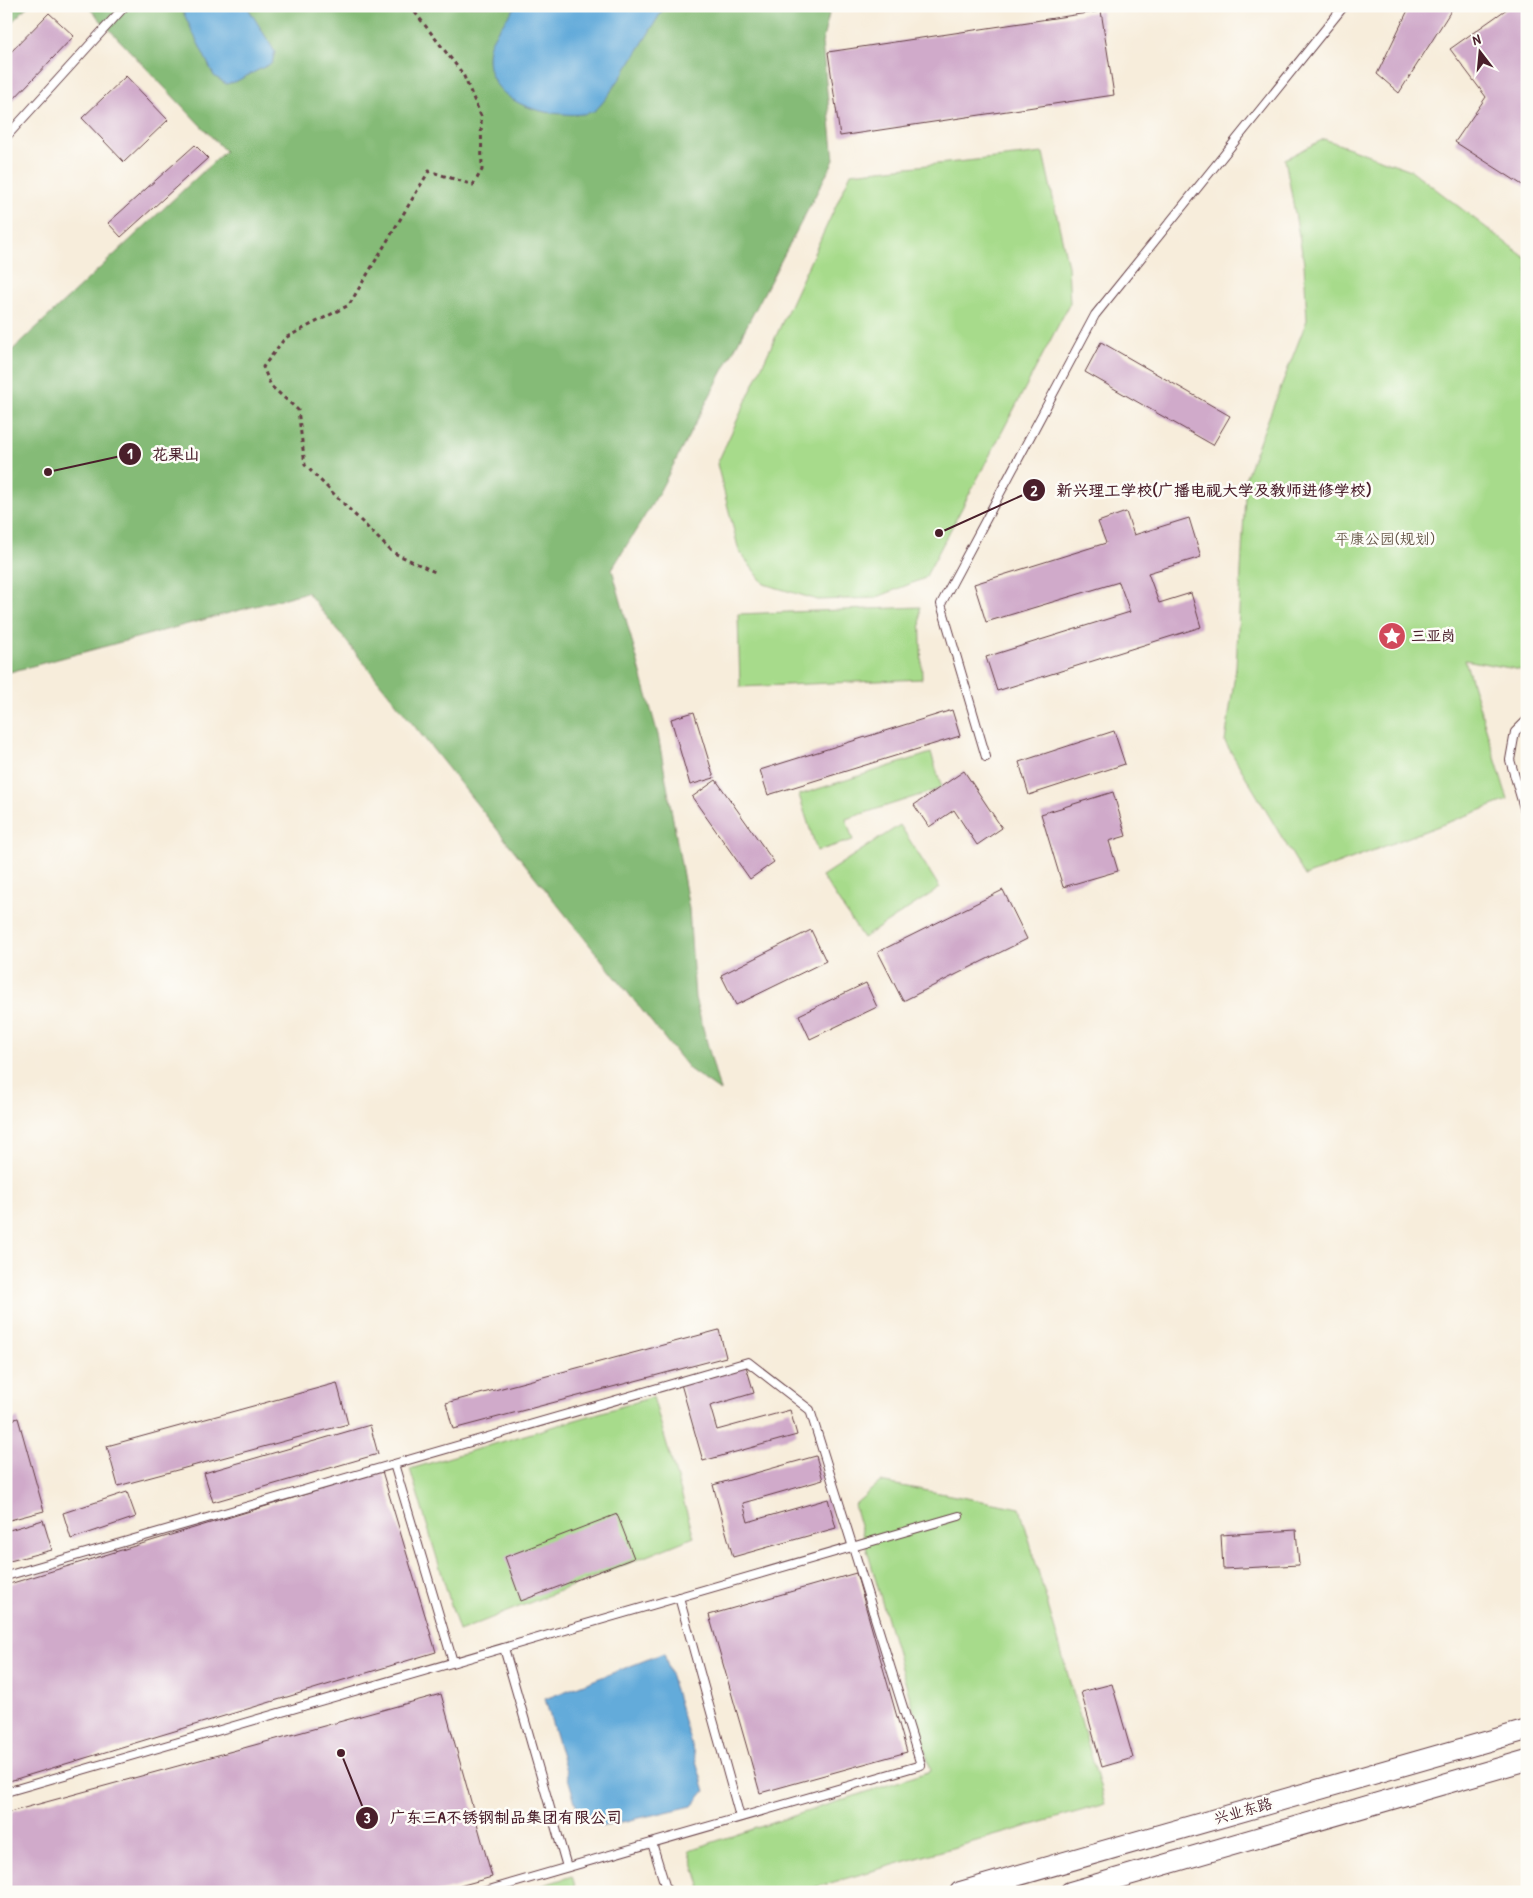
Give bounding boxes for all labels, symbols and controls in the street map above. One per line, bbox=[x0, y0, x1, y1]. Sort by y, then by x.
north arrow bbox=[1456, 28, 1506, 78]
text: N bbox=[1470, 29, 1483, 49]
callout: 花果山 bbox=[117, 438, 210, 469]
text: 1 bbox=[127, 443, 133, 464]
text: 花果山 bbox=[152, 443, 200, 465]
callout: 新兴理工学校(广播电视大学及教师进修学校) bbox=[1021, 475, 1381, 506]
text: 新兴理工学校(广播电视大学及教师进修学校) bbox=[1056, 479, 1372, 501]
text: 2 bbox=[1030, 480, 1038, 501]
park label: 平康公园(规划) bbox=[1335, 528, 1435, 549]
place icon: 三亚岗 bbox=[1377, 621, 1407, 651]
place label: 三亚岗 bbox=[1411, 625, 1456, 646]
street label: 兴业东路 bbox=[1211, 1792, 1275, 1829]
callout: 广东三A不锈钢制品集团有限公司 bbox=[355, 1802, 632, 1833]
text: 广东三A不锈钢制品集团有限公司 bbox=[390, 1806, 622, 1828]
text: 3 bbox=[364, 1807, 371, 1828]

